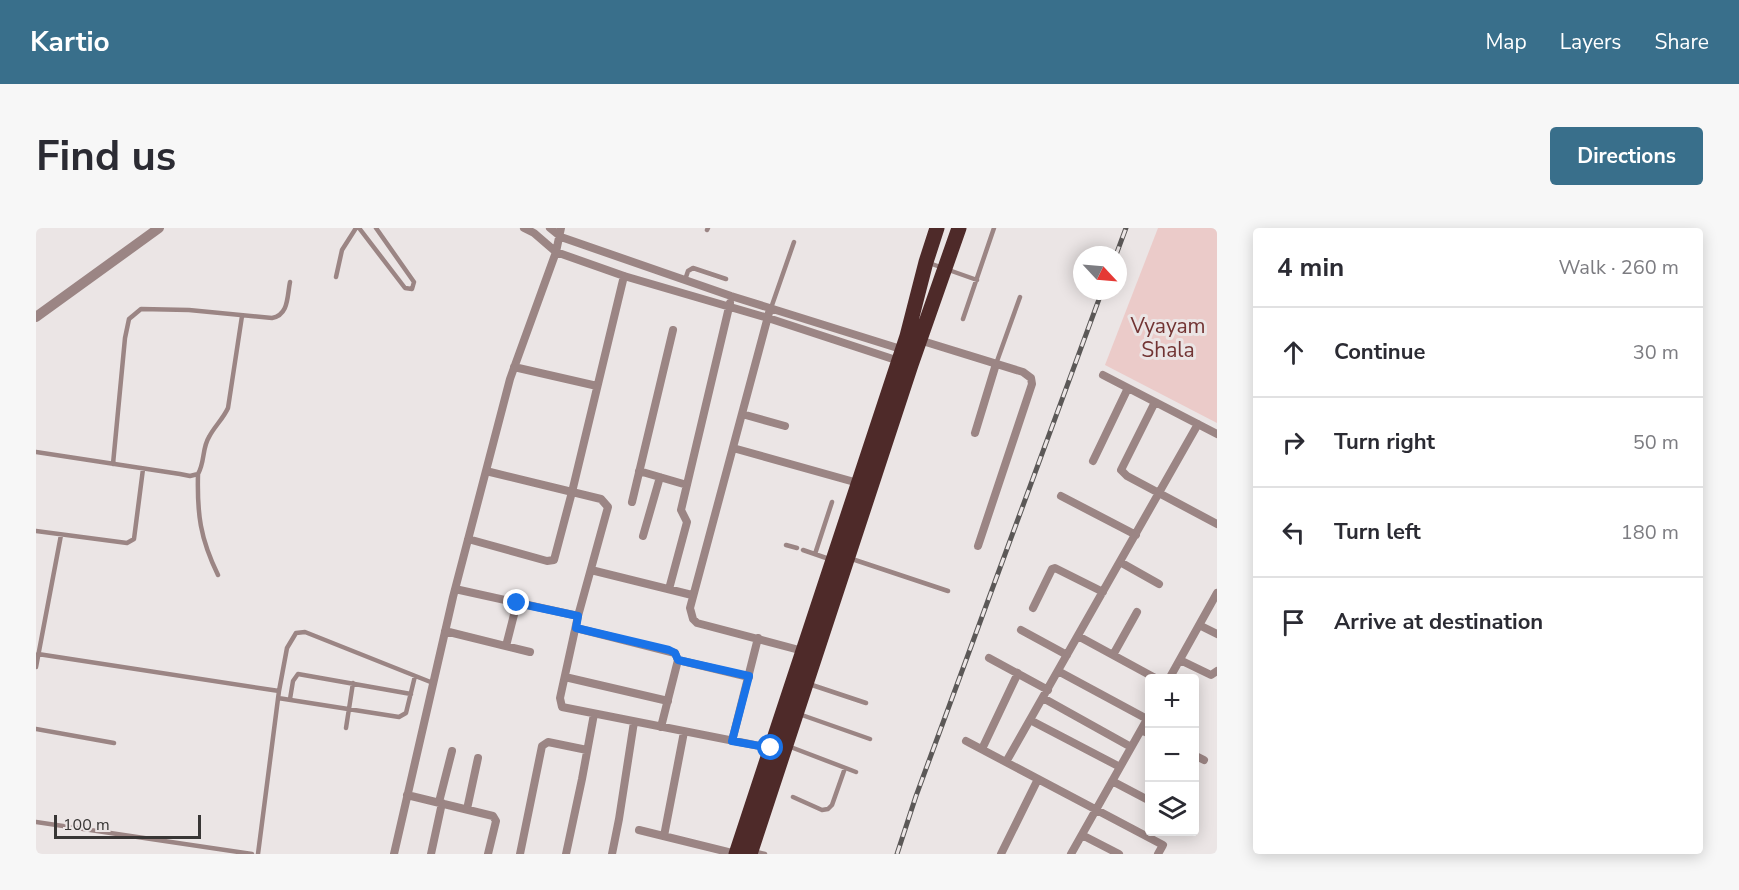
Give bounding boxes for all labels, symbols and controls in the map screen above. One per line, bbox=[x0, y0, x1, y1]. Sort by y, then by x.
text: Kartio bbox=[30, 23, 110, 61]
text: Map bbox=[1485, 28, 1527, 56]
text: Layers bbox=[1560, 28, 1621, 56]
text: Share bbox=[1654, 28, 1709, 56]
button: Directions bbox=[1550, 127, 1703, 185]
text: Find us bbox=[36, 128, 176, 185]
north arrow bbox=[1073, 246, 1127, 300]
text: 4 min bbox=[1277, 250, 1344, 285]
text: Walk · 260 m bbox=[1559, 254, 1679, 281]
park label: Vyayam Shala bbox=[1129, 312, 1206, 364]
icon: ahead bbox=[1277, 336, 1310, 369]
text: Continue bbox=[1334, 337, 1425, 367]
text: 30 m bbox=[1633, 339, 1679, 366]
icon: right bbox=[1277, 426, 1310, 459]
text: Turn right bbox=[1334, 427, 1435, 457]
text: 50 m bbox=[1633, 429, 1679, 456]
icon: left bbox=[1277, 516, 1310, 549]
text: Turn left bbox=[1334, 517, 1421, 547]
text: 180 m bbox=[1621, 519, 1679, 546]
route end bbox=[503, 589, 529, 615]
icon: arrive bbox=[1277, 606, 1310, 639]
text: Arrive at destination bbox=[1334, 607, 1543, 637]
map controls bbox=[1145, 674, 1199, 836]
button: + bbox=[1145, 674, 1199, 728]
button: − bbox=[1145, 728, 1199, 782]
route start bbox=[757, 734, 783, 760]
button: layers bbox=[1145, 782, 1199, 836]
scale bar bbox=[54, 812, 201, 840]
text: 100 m bbox=[63, 814, 110, 836]

